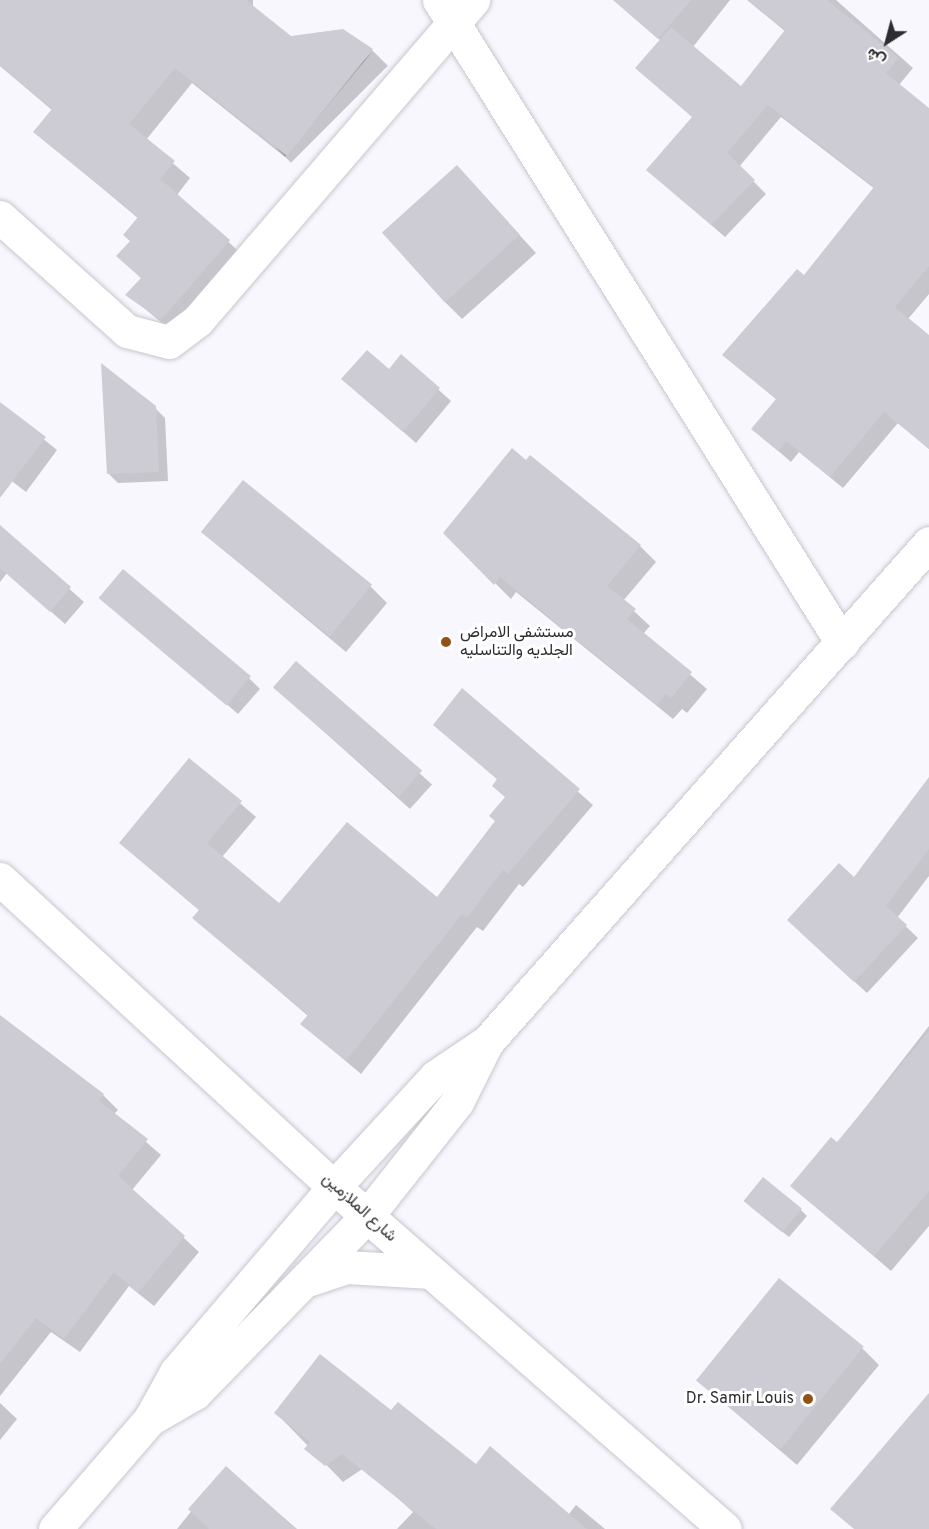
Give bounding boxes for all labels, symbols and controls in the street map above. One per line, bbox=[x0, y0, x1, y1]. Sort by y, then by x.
north arrow bbox=[857, 12, 917, 72]
text: ش bbox=[863, 43, 890, 70]
place label: مستشفى الامراض الجلديه والتناسليه bbox=[460, 623, 573, 661]
marker: مستشفى الامراض الجلديه والتناسليه bbox=[437, 633, 455, 651]
street label: شارع الملازمين bbox=[318, 1170, 400, 1246]
place label: Dr. Samir Louis bbox=[686, 1389, 794, 1409]
marker: Dr. Samir Louis bbox=[799, 1390, 817, 1408]

